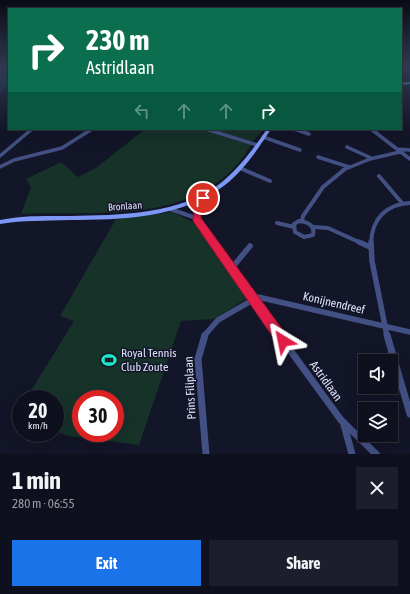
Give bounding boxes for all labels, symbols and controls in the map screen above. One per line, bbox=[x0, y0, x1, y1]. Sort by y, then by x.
icon: right bbox=[20, 24, 72, 76]
text: 230 m bbox=[86, 24, 149, 56]
text: Astridlaan bbox=[86, 57, 155, 78]
icon: left bbox=[131, 100, 153, 122]
icon: ahead bbox=[173, 100, 195, 122]
icon: ahead bbox=[215, 100, 237, 122]
icon: right bbox=[257, 100, 279, 122]
pin bbox=[186, 181, 220, 215]
icon: arrive bbox=[192, 187, 214, 209]
street label: Bronlaan bbox=[108, 199, 143, 213]
street label: Konijnendreef bbox=[302, 289, 367, 317]
position arrow bbox=[262, 320, 304, 362]
place label: Royal Tennis Club Zoute bbox=[121, 346, 176, 374]
sports icon: Royal Tennis Club Zoute bbox=[100, 351, 118, 369]
map controls bbox=[358, 354, 398, 442]
button: sound bbox=[358, 354, 398, 394]
street label: Prins Filiplaan bbox=[181, 356, 199, 420]
street label: Astridlaan bbox=[307, 358, 345, 404]
speed limit sign: 30 bbox=[72, 390, 124, 442]
text: 20 bbox=[29, 399, 47, 422]
button: layers bbox=[358, 402, 398, 442]
text: km/h bbox=[28, 420, 48, 431]
text: 1 min bbox=[12, 467, 61, 494]
button: close bbox=[356, 467, 398, 509]
text: 280 m · 06:55 bbox=[12, 496, 75, 511]
button: Exit bbox=[12, 540, 201, 586]
button: Share bbox=[209, 540, 398, 586]

